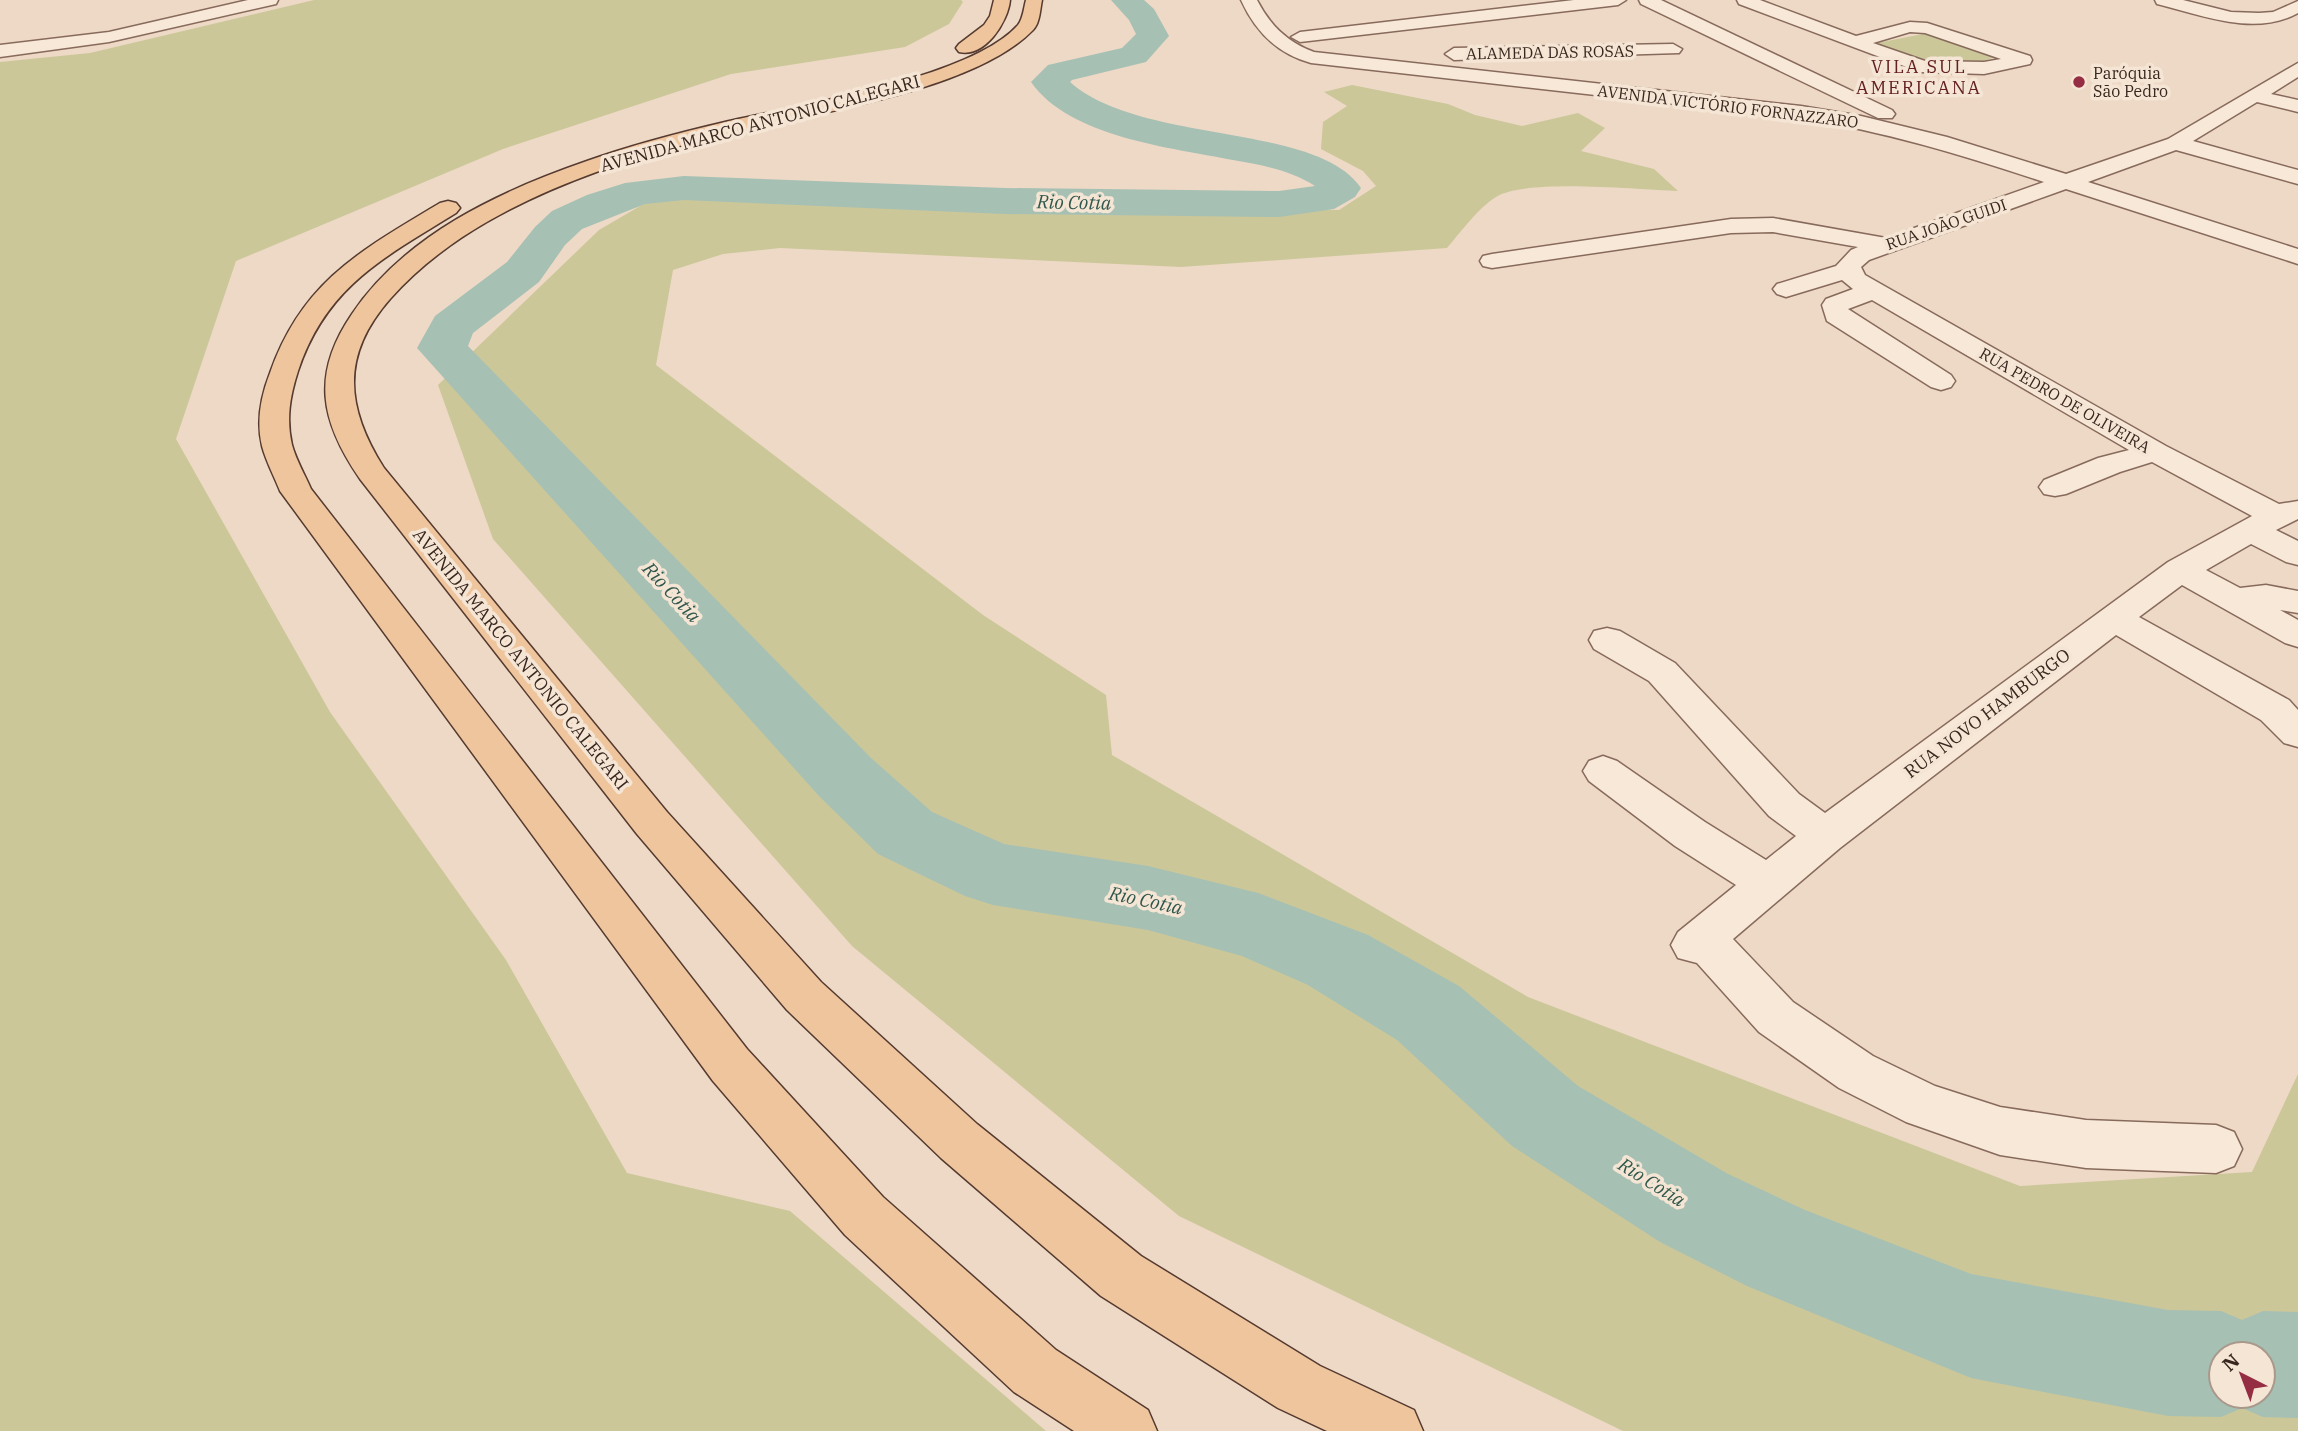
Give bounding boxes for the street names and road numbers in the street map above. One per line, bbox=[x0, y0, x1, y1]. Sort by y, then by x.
street label: ALAMEDA DAS ROSAS bbox=[1466, 41, 1634, 63]
street label: AVENIDA MARCO ANTONIO CALEGARI bbox=[598, 69, 922, 177]
street label: AVENIDA VICTÓRIO FORNAZZARO bbox=[1596, 79, 1860, 132]
street label: RUA JOÃO GUIDI bbox=[1883, 194, 2009, 254]
street label: RUA PEDRO DE OLIVEIRA bbox=[1976, 343, 2154, 457]
street label: AVENIDA MARCO ANTONIO CALEGARI bbox=[408, 524, 634, 794]
street label: RUA NOVO HAMBURGO bbox=[1899, 643, 2075, 783]

